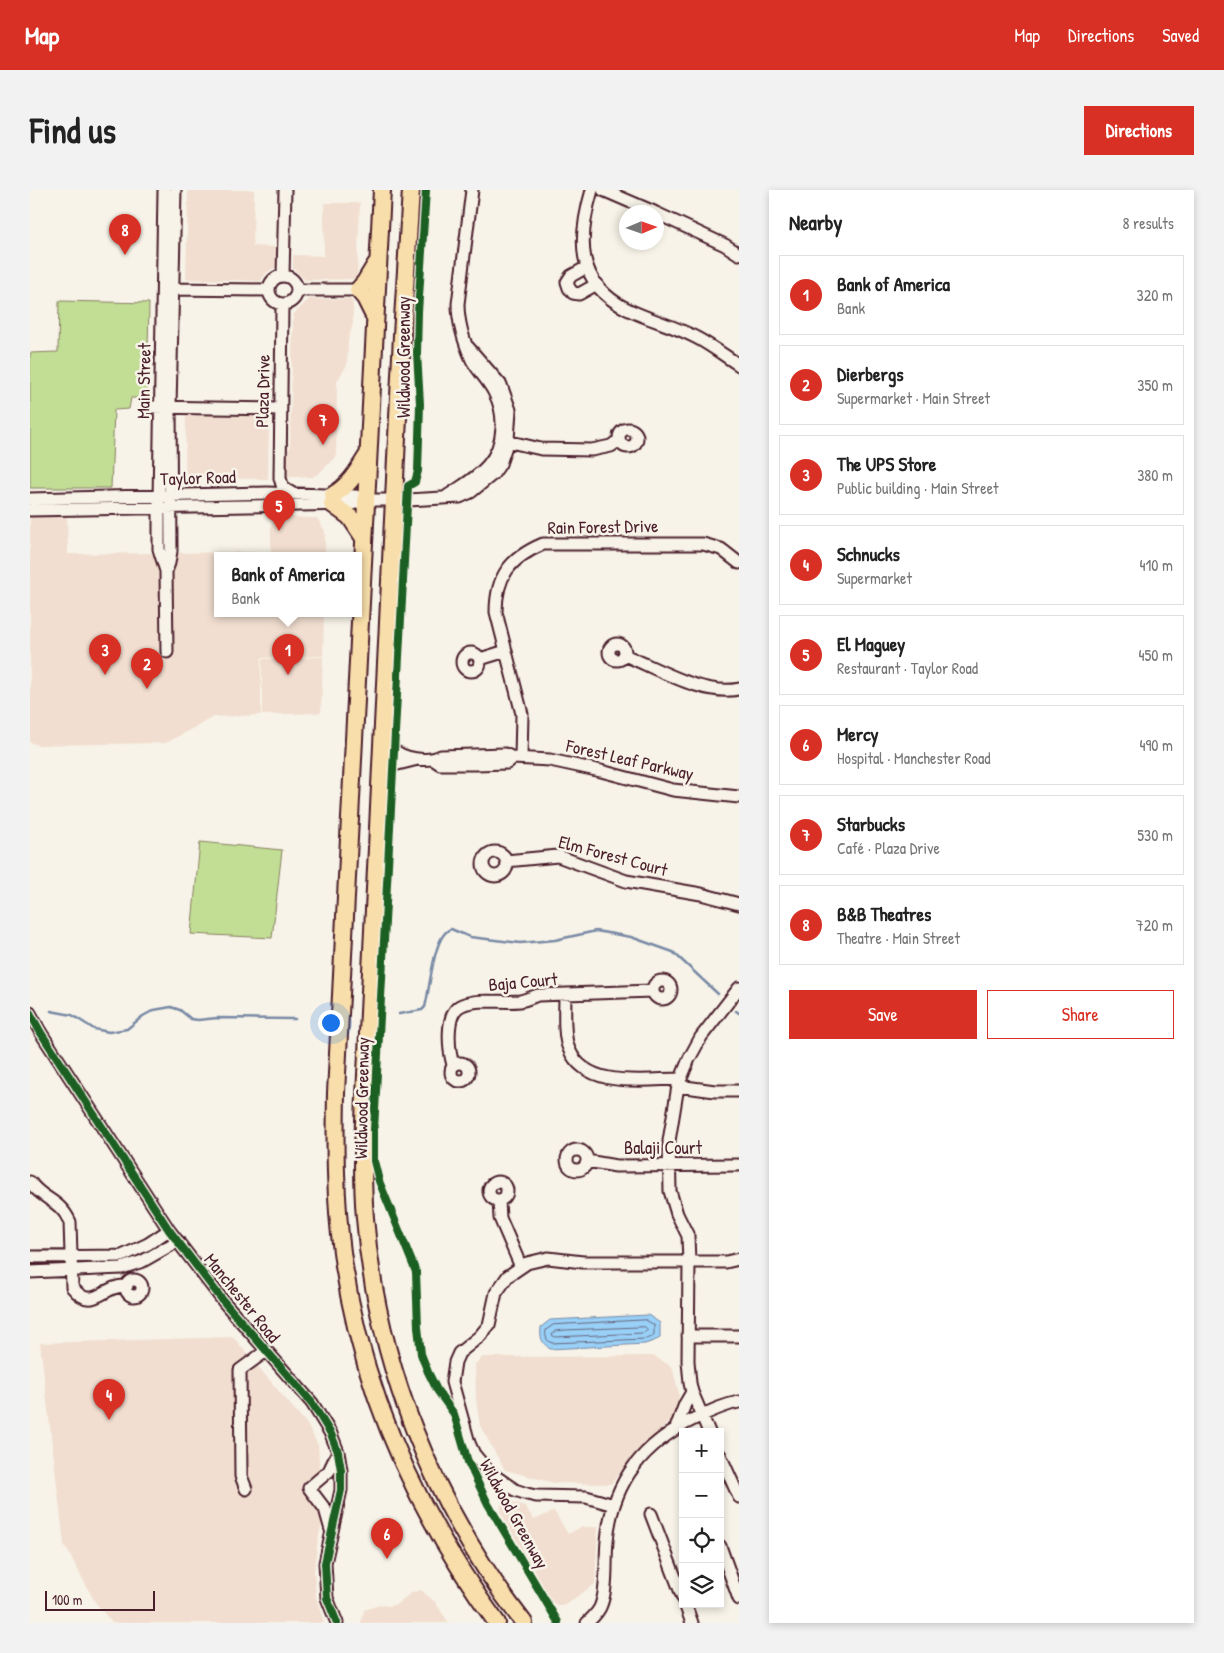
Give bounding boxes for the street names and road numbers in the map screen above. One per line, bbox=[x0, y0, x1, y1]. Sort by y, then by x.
street label: Wildwood Greenway bbox=[391, 296, 416, 418]
street label: Main Street bbox=[130, 342, 157, 419]
street label: Plaza Drive bbox=[249, 354, 276, 428]
street label: Taylor Road bbox=[160, 464, 236, 491]
street label: Rain Forest Drive bbox=[547, 513, 659, 540]
street label: Forest Leaf Parkway bbox=[563, 732, 697, 786]
street label: Elm Forest Court bbox=[556, 829, 671, 882]
street label: Baja Court bbox=[487, 966, 559, 997]
street label: Wildwood Greenway bbox=[348, 1036, 375, 1159]
street label: Balaji Court bbox=[624, 1135, 703, 1160]
street label: Manchester Road bbox=[199, 1248, 286, 1348]
street label: Wildwood Greenway bbox=[474, 1454, 555, 1573]

